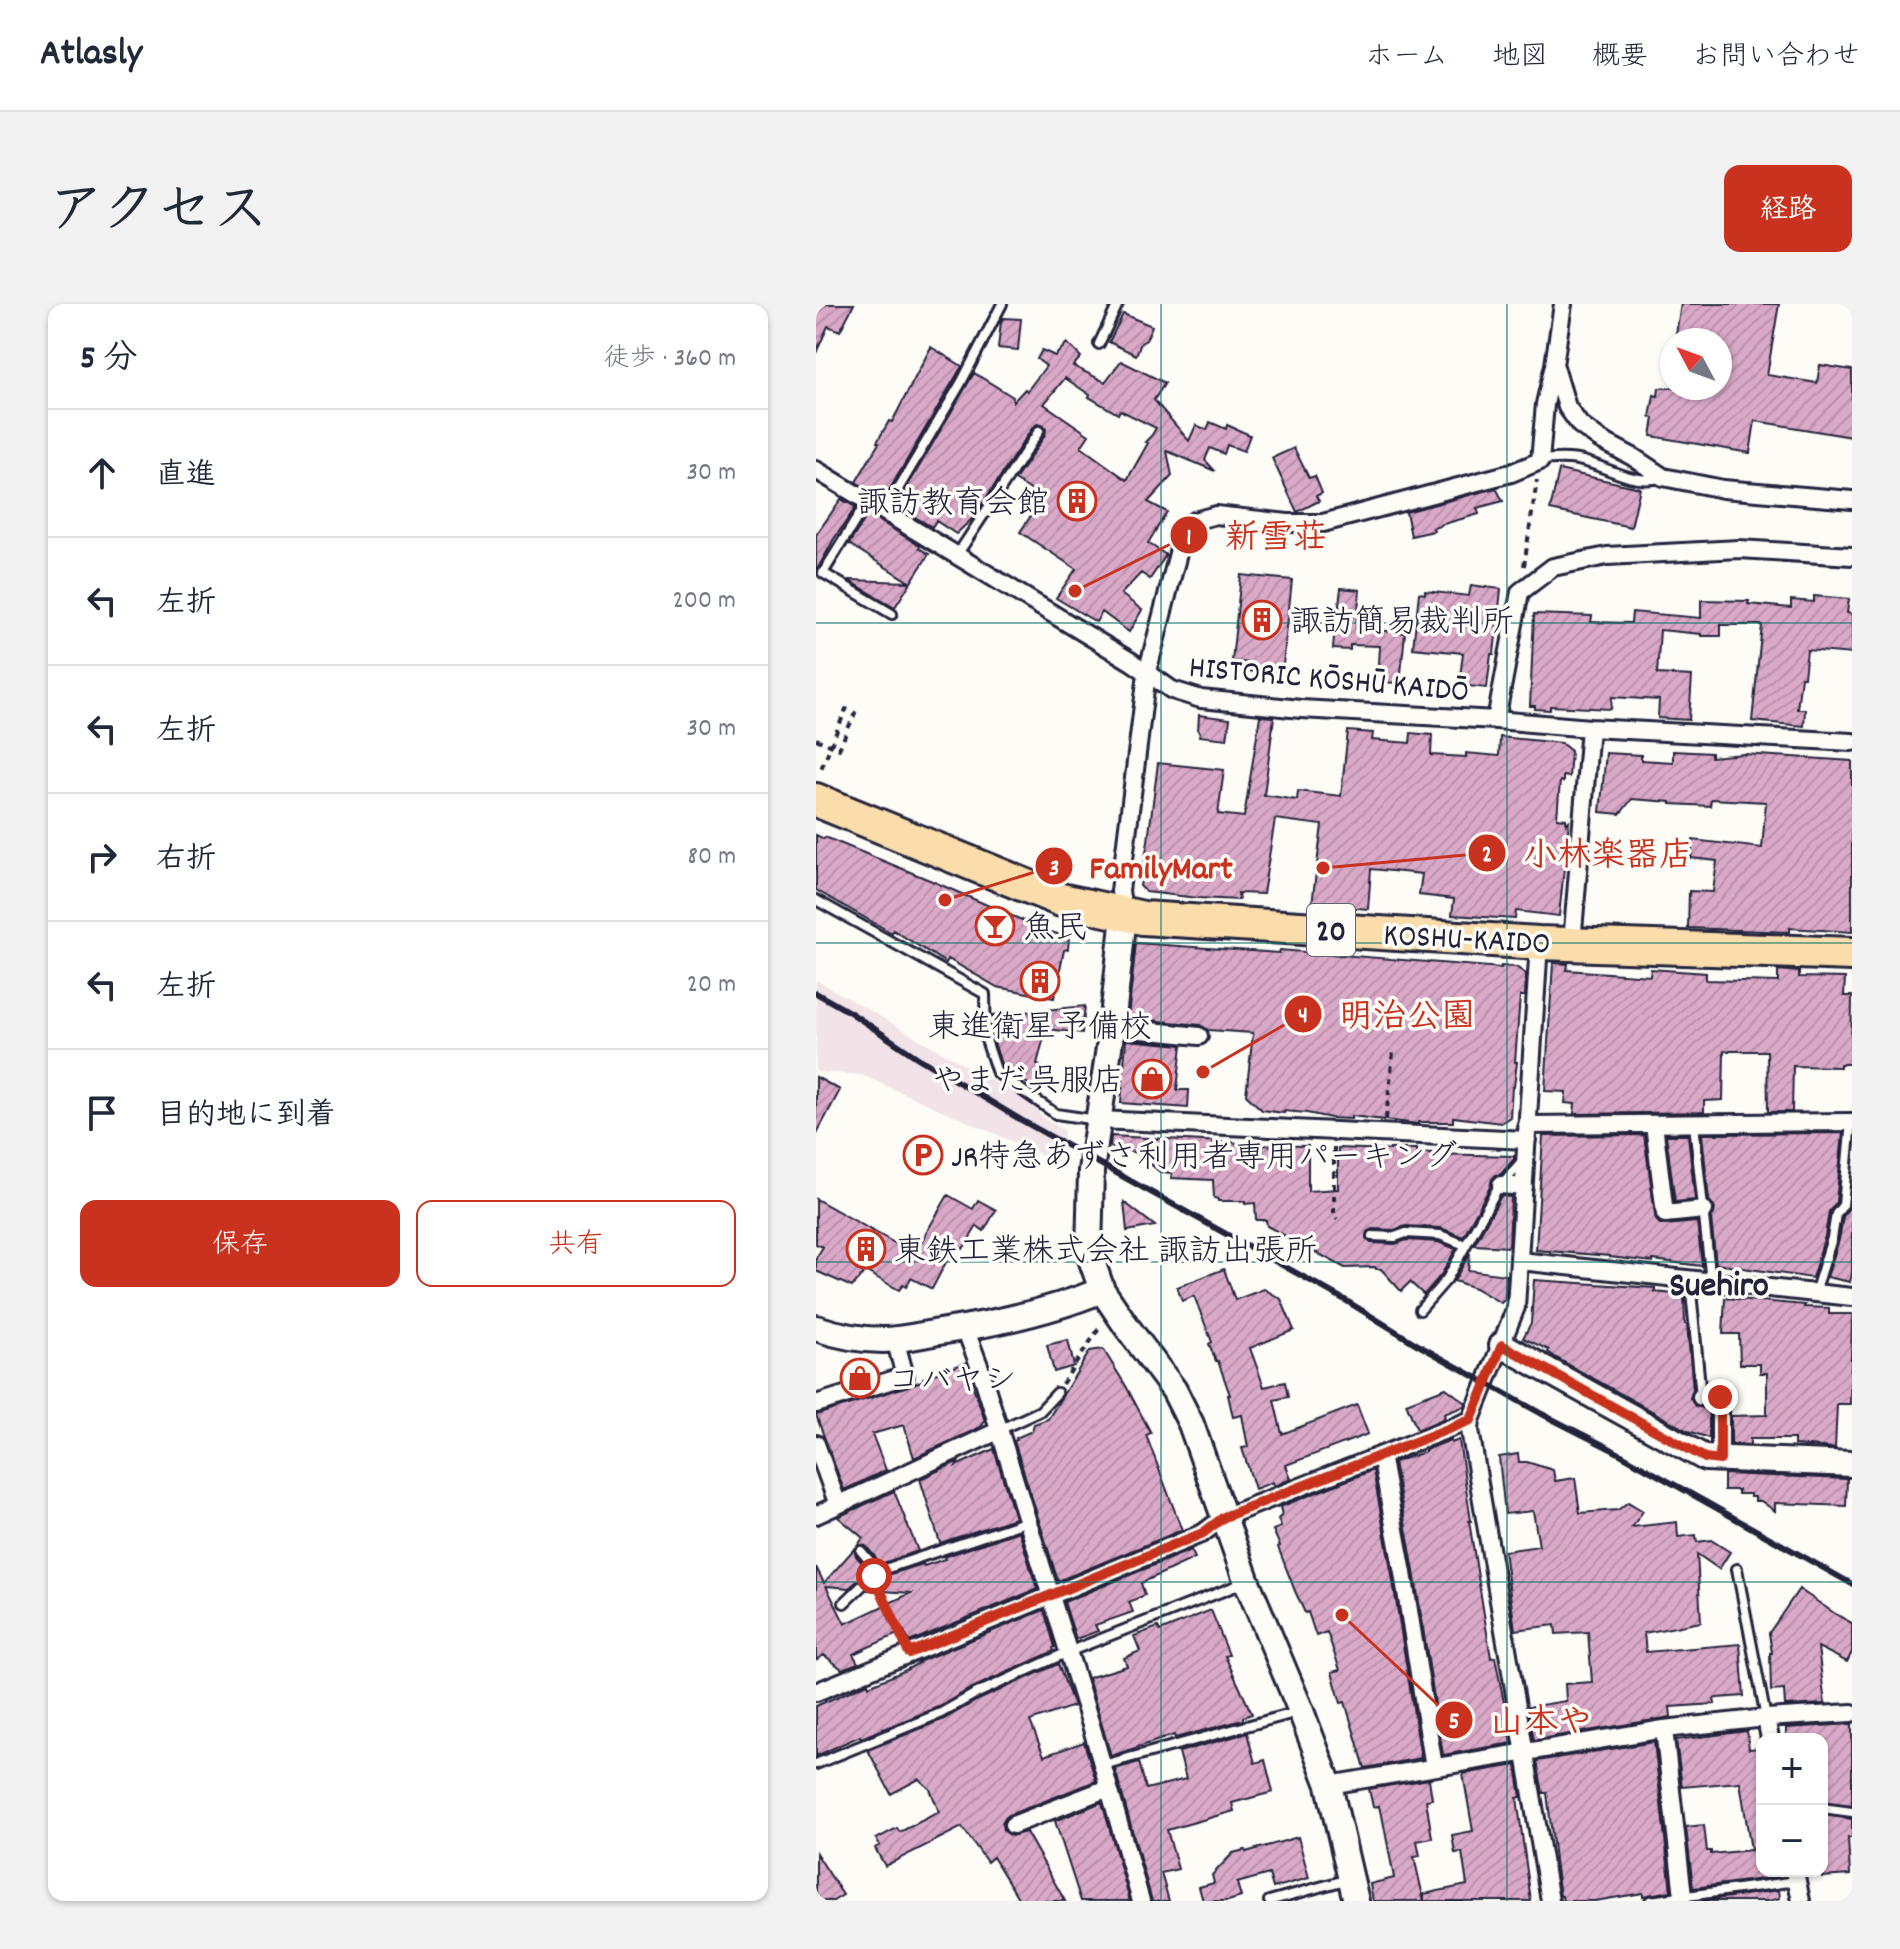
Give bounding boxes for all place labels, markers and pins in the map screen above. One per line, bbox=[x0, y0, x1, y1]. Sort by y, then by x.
building icon: 諏訪教育会館 bbox=[1056, 480, 1098, 522]
place label: 諏訪教育会館 bbox=[857, 483, 1049, 529]
callout: 新雪荘 bbox=[1169, 506, 1343, 564]
building icon: 諏訪簡易裁判所 bbox=[1241, 599, 1283, 641]
place label: 諏訪簡易裁判所 bbox=[1290, 602, 1514, 648]
callout: 小林楽器店 bbox=[1467, 824, 1709, 882]
callout: FamilyMart bbox=[1034, 837, 1249, 895]
bar icon: 魚民 bbox=[974, 905, 1016, 947]
place label: 魚民 bbox=[1023, 908, 1087, 954]
building icon: 東進衛星予備校 bbox=[1019, 960, 1061, 1002]
callout: 明治公園 bbox=[1283, 985, 1491, 1043]
place label: 東進衛星予備校 bbox=[928, 1007, 1152, 1053]
shop icon: やまだ呉服店 bbox=[1131, 1058, 1173, 1100]
place label: やまだ呉服店 bbox=[932, 1061, 1124, 1107]
parking icon: JR特急あずさ利用者専用パーキング bbox=[902, 1134, 944, 1176]
place label: JR特急あずさ利用者専用パーキング bbox=[951, 1137, 1458, 1183]
building icon: 東鉄工業株式会社 諏訪出張所 bbox=[845, 1228, 887, 1270]
place label: 東鉄工業株式会社 諏訪出張所 bbox=[894, 1231, 1317, 1277]
shop icon: コバヤシ bbox=[839, 1357, 881, 1399]
place label: コバヤシ bbox=[888, 1360, 1016, 1406]
callout: 山本や bbox=[1434, 1691, 1608, 1749]

